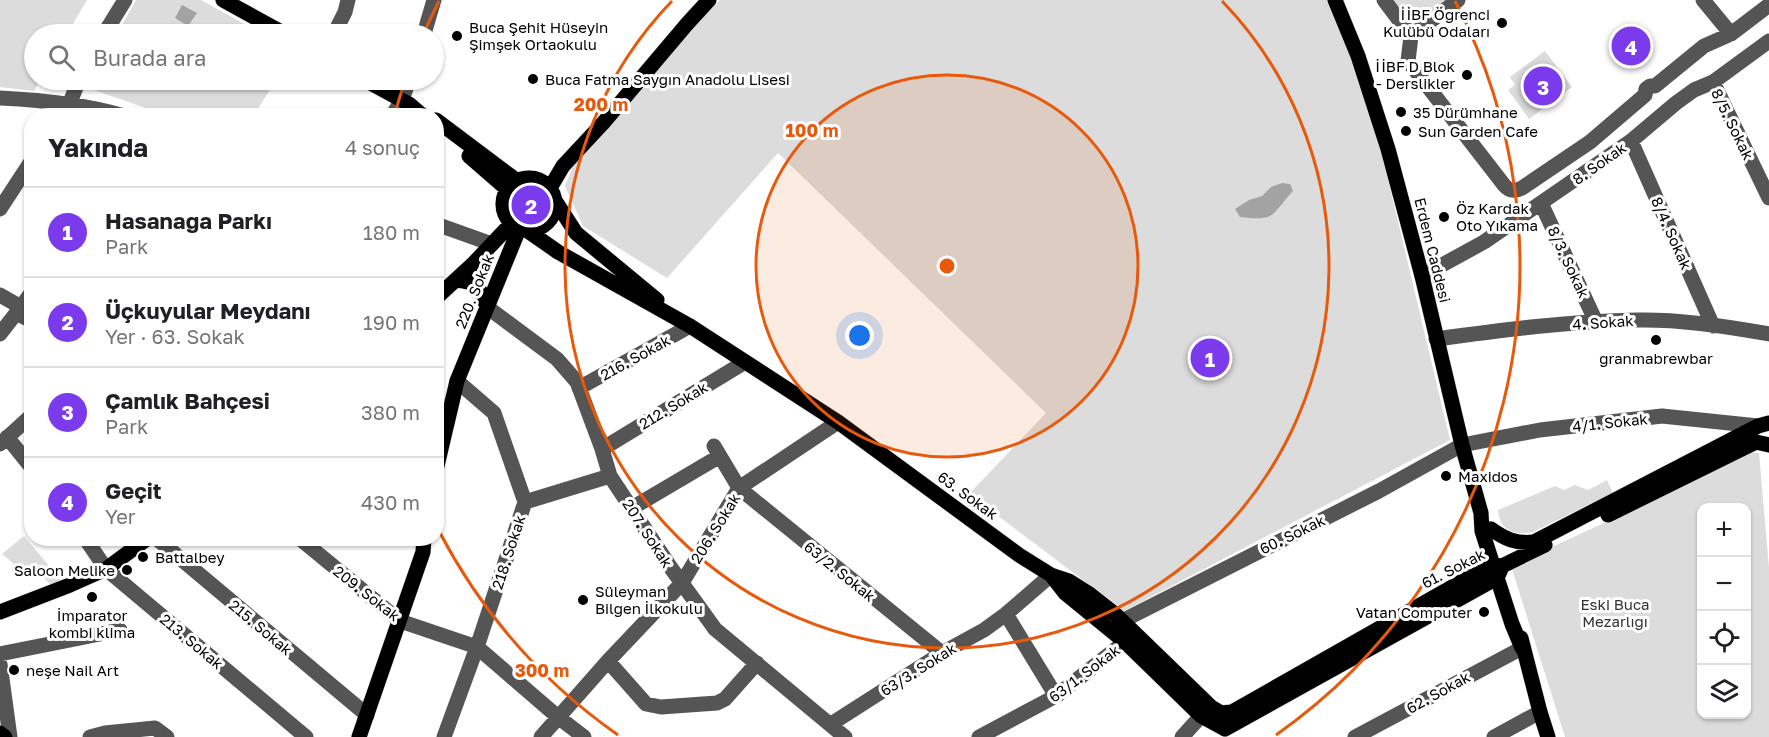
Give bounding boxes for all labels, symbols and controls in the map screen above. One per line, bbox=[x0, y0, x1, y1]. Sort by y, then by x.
place label: İİBF Öğrenci Kulübü Odaları bbox=[1383, 5, 1490, 40]
marker: İİBF Öğrenci Kulübü Odaları bbox=[1495, 16, 1509, 30]
place label: Buca Şehit Hüseyin Şimşek Ortaokulu bbox=[469, 18, 608, 53]
search box bbox=[24, 24, 444, 90]
pin: 4 bbox=[1612, 24, 1650, 68]
marker: Buca Şehit Hüseyin Şimşek Ortaokulu bbox=[450, 29, 464, 43]
icon: search bbox=[45, 41, 78, 74]
text: Burada ara bbox=[93, 44, 207, 71]
place label: İİBF D Blok - Derslikler bbox=[1375, 57, 1456, 92]
pin: 3 bbox=[1524, 64, 1562, 109]
marker: İİBF D Blok - Derslikler bbox=[1460, 68, 1474, 82]
place label: Buca Fatma Saygın Anadolu Lisesi bbox=[545, 70, 790, 88]
marker: Buca Fatma Saygın Anadolu Lisesi bbox=[526, 72, 540, 86]
street label: 8/5. Sokak bbox=[1708, 85, 1758, 163]
text: 200 m bbox=[574, 93, 628, 115]
place label: 35 Dürümhane bbox=[1413, 103, 1518, 121]
marker: 35 Dürümhane bbox=[1394, 105, 1408, 119]
text: 100 m bbox=[786, 119, 838, 141]
place label: Sun Garden Cafe bbox=[1418, 122, 1538, 140]
marker: Sun Garden Cafe bbox=[1399, 124, 1413, 138]
text: Yakında bbox=[48, 132, 148, 163]
text: 4 sonuç bbox=[345, 135, 420, 159]
street label: 8. Sokak bbox=[1569, 138, 1630, 188]
pin: 2 bbox=[512, 182, 550, 228]
street label: 8/4. Sokak bbox=[1648, 194, 1696, 273]
street label: Erdem Caddesi bbox=[1411, 196, 1455, 304]
place label: Öz Kardak Oto Yıkama bbox=[1456, 199, 1538, 234]
text: Hasanağa Parkı bbox=[105, 207, 272, 234]
marker: Öz Kardak Oto Yıkama bbox=[1437, 210, 1451, 224]
text: 1 bbox=[62, 220, 73, 244]
text: 180 m bbox=[363, 220, 420, 244]
street label: 8/3. Sokak bbox=[1545, 223, 1594, 301]
text: Park bbox=[105, 234, 148, 258]
street label: 220. Sokak bbox=[451, 251, 497, 331]
centre of rings bbox=[937, 256, 957, 276]
text: Üçkuyular Meydanı bbox=[105, 297, 311, 324]
text: 2 bbox=[61, 310, 74, 334]
text: 190 m bbox=[363, 310, 420, 334]
street label: 4. Sokak bbox=[1572, 311, 1635, 333]
your location bbox=[845, 321, 874, 350]
text: Yer · 63. Sokak bbox=[105, 324, 245, 348]
street label: 216. Sokak bbox=[597, 330, 674, 384]
marker: granmabrewbar bbox=[1649, 333, 1663, 347]
pin: 1 bbox=[1190, 336, 1230, 380]
place label: granmabrewbar bbox=[1599, 349, 1713, 367]
street label: 212. Sokak bbox=[635, 377, 711, 432]
text: Çamlık Bahçesi bbox=[105, 387, 270, 414]
text: 3 bbox=[61, 400, 74, 424]
text: 380 m bbox=[361, 400, 420, 424]
street label: 4/1. Sokak bbox=[1571, 409, 1649, 435]
text: Park bbox=[105, 414, 148, 438]
street label: 63. Sokak bbox=[934, 467, 1002, 523]
place label: Maxidos bbox=[1458, 467, 1518, 485]
marker: Maxidos bbox=[1439, 469, 1453, 483]
text: Geçit bbox=[105, 477, 162, 504]
street label: 206. Sokak bbox=[686, 489, 744, 566]
text: 4 bbox=[61, 490, 74, 514]
text: 430 m bbox=[361, 490, 420, 514]
street label: 207. Sokak bbox=[619, 495, 677, 571]
map controls bbox=[1697, 503, 1751, 719]
button: + bbox=[1697, 503, 1751, 557]
text: Yer bbox=[105, 504, 136, 528]
street label: 60. Sokak bbox=[1256, 510, 1328, 558]
street label: 218. Sokak bbox=[488, 512, 529, 592]
street label: 63/2. Sokak bbox=[801, 537, 879, 605]
street label: 61. Sokak bbox=[1418, 544, 1488, 592]
place label: Battalbey bbox=[155, 548, 225, 566]
marker: Battalbey bbox=[136, 550, 150, 564]
button: − bbox=[1697, 557, 1751, 611]
place label: Saloon Melike bbox=[14, 561, 115, 579]
street label: 209. Sokak bbox=[330, 562, 404, 625]
marker: Saloon Melike bbox=[120, 563, 134, 577]
place label: Süleyman Bilgen İlkokulu bbox=[595, 582, 703, 617]
marker: İmparator kombi klima bbox=[85, 590, 99, 604]
marker: Süleyman Bilgen İlkokulu bbox=[576, 593, 590, 607]
street label: 215. Sokak bbox=[226, 595, 297, 659]
park label: Eski Buca Mezarlığı bbox=[1580, 595, 1650, 630]
place label: Vatan Computer bbox=[1356, 603, 1472, 621]
marker: Vatan Computer bbox=[1477, 605, 1491, 619]
place label: İmparator kombi klima bbox=[49, 606, 135, 641]
street label: 213. Sokak bbox=[157, 609, 228, 673]
button: locate bbox=[1697, 611, 1751, 665]
street label: 63/3. Sokak bbox=[877, 638, 960, 699]
street label: 63/1. Sokak bbox=[1045, 640, 1124, 706]
text: 300 m bbox=[515, 659, 569, 681]
place label: neşe Nail Art bbox=[26, 661, 119, 679]
marker: neşe Nail Art bbox=[7, 663, 21, 677]
button: layers bbox=[1697, 665, 1751, 719]
street label: 62. Sokak bbox=[1403, 667, 1473, 717]

